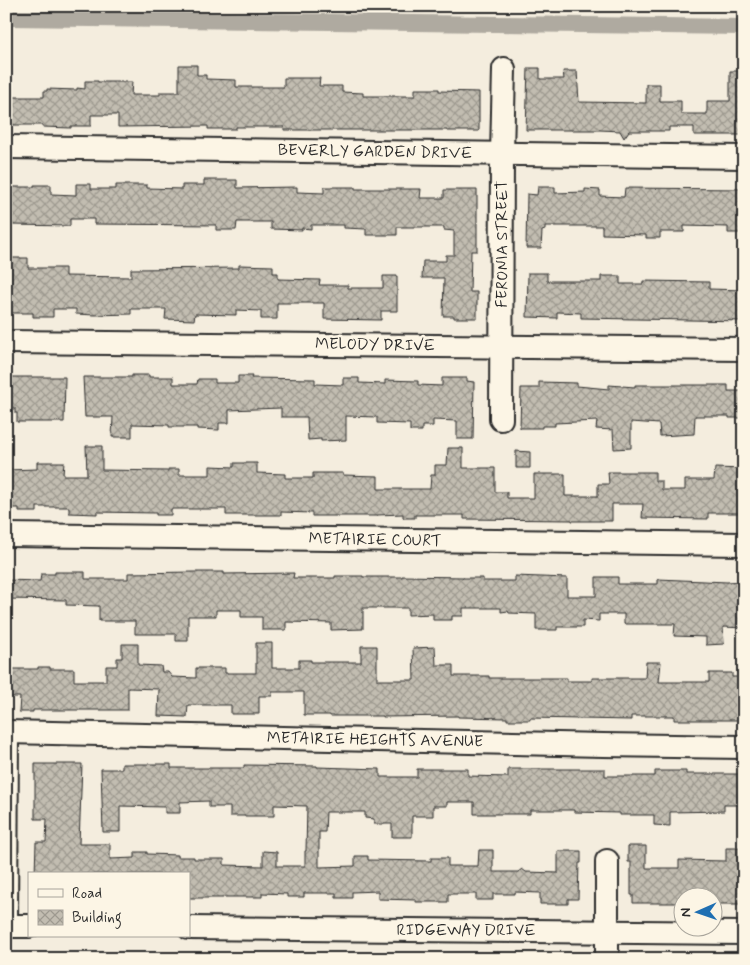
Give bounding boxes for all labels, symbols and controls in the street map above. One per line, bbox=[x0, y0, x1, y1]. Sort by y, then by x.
street label: BEVERLY GARDEN DRIVE bbox=[278, 140, 472, 164]
street label: FERONIA STREET bbox=[492, 180, 513, 308]
street label: MELODY DRIVE bbox=[315, 333, 435, 357]
street label: METAIRIE COURT bbox=[308, 528, 442, 552]
street label: METAIRIE HEIGHTS AVENUE bbox=[267, 728, 483, 752]
legend bbox=[28, 872, 190, 938]
text: Road bbox=[72, 884, 102, 904]
north arrow bbox=[672, 888, 722, 938]
text: N bbox=[677, 907, 695, 917]
text: Building bbox=[72, 908, 122, 929]
street label: RIDGEWAY DRIVE bbox=[396, 920, 536, 941]

